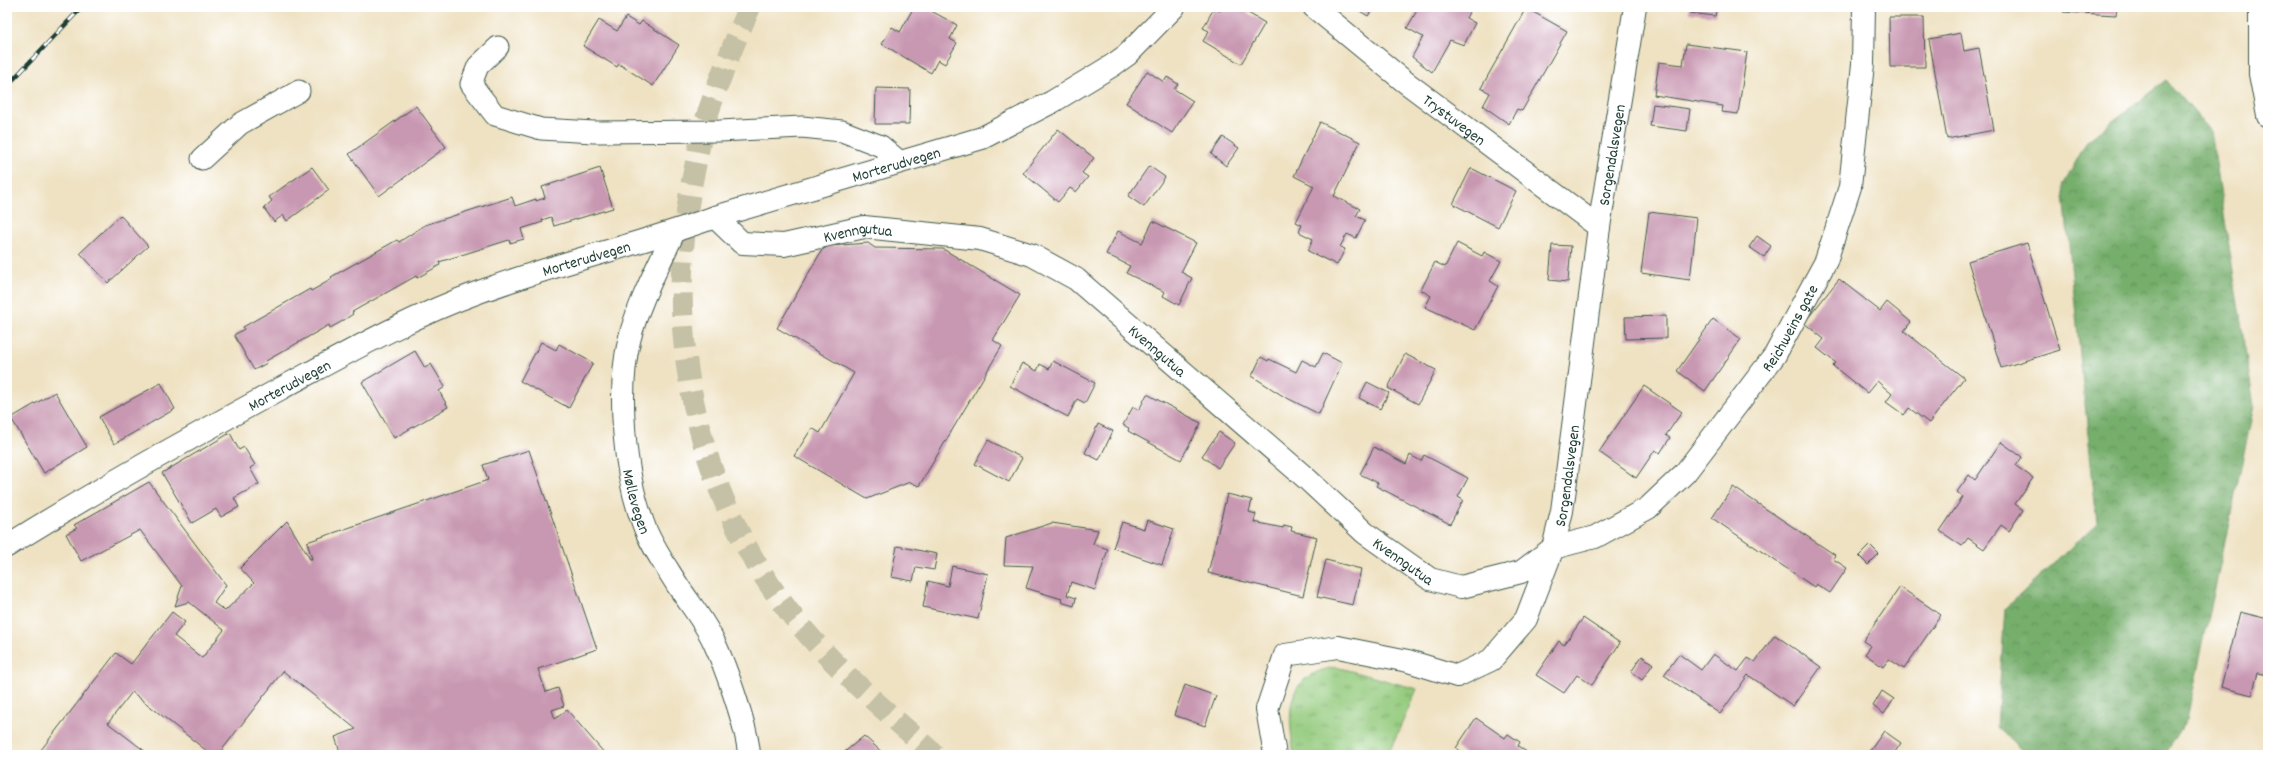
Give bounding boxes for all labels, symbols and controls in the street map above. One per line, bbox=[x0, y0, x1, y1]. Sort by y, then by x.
street label: Trystuvegen bbox=[1417, 90, 1490, 152]
street label: Sorgendalsvegen bbox=[1594, 103, 1633, 208]
street label: Morterudvegen bbox=[850, 142, 944, 190]
street label: Kvenngutua bbox=[821, 218, 894, 250]
street label: Morterudvegen bbox=[540, 236, 634, 284]
street label: Reichweins gate bbox=[1757, 281, 1825, 378]
street label: Kvenngutua bbox=[1122, 320, 1191, 384]
street label: Morterudvegen bbox=[245, 355, 335, 418]
street label: Sorgendalsvegen bbox=[1550, 424, 1587, 529]
street label: Møllevegen bbox=[615, 467, 655, 538]
street label: Kvenngutua bbox=[1367, 533, 1438, 592]

